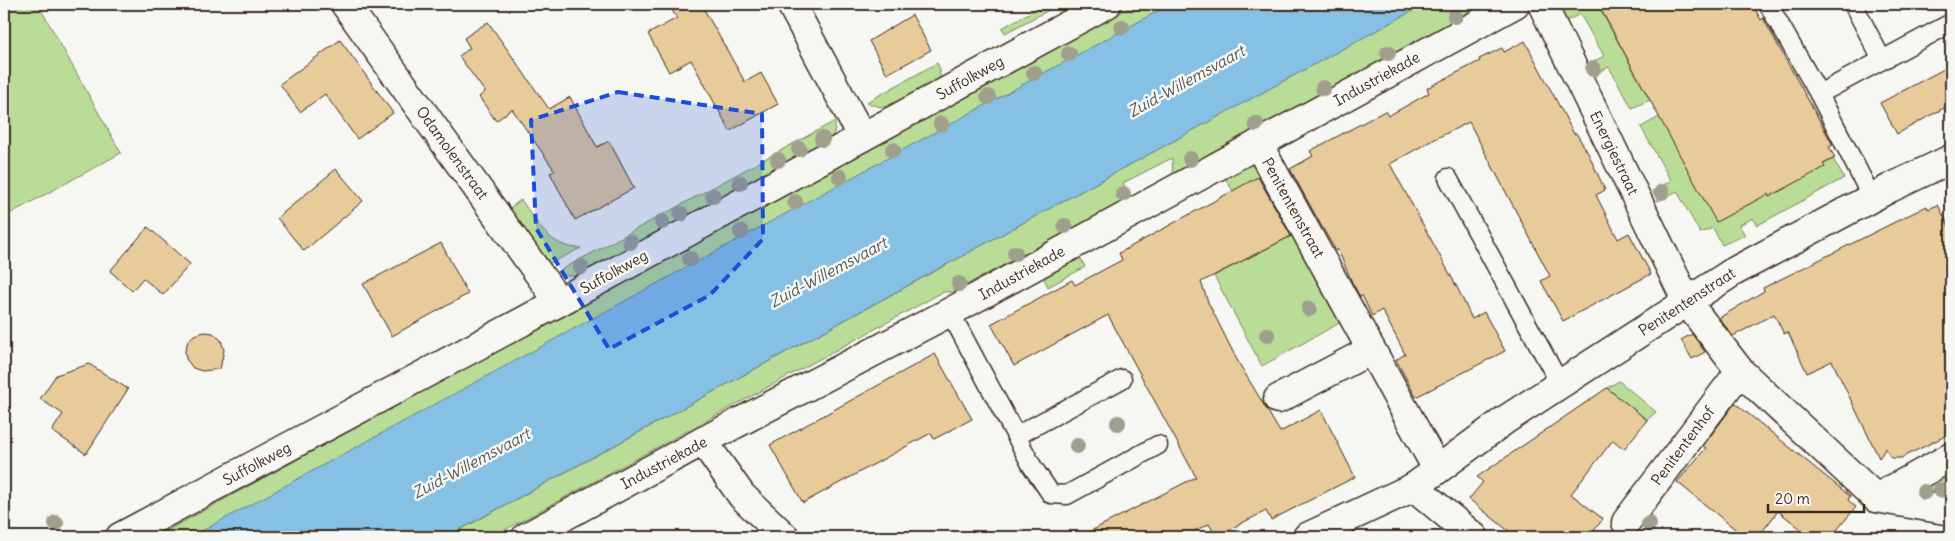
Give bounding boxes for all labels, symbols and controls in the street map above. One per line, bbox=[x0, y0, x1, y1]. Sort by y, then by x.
water label: Zuid-Willemsvaart bbox=[1124, 39, 1250, 121]
street label: Industriekade bbox=[1331, 47, 1423, 110]
street label: Suffolkweg bbox=[933, 51, 1007, 104]
street label: Odamolenstraat bbox=[412, 102, 493, 203]
street label: Energiestraat bbox=[1586, 108, 1643, 198]
street label: Penitentenstraat bbox=[1258, 154, 1329, 261]
water label: Zuid-Willemsvaart bbox=[766, 231, 893, 311]
street label: Industriekade bbox=[976, 241, 1068, 304]
street label: Suffolkweg bbox=[577, 245, 651, 298]
street label: Penitentenstraat bbox=[1635, 263, 1739, 340]
street label: Penitentenhof bbox=[1647, 402, 1719, 489]
water label: Zuid-Willemsvaart bbox=[409, 422, 536, 502]
street label: Industriekade bbox=[617, 432, 710, 493]
street label: Suffolkweg bbox=[219, 438, 294, 489]
scale bar bbox=[1768, 481, 1864, 513]
text: 20 m bbox=[1775, 489, 1810, 508]

